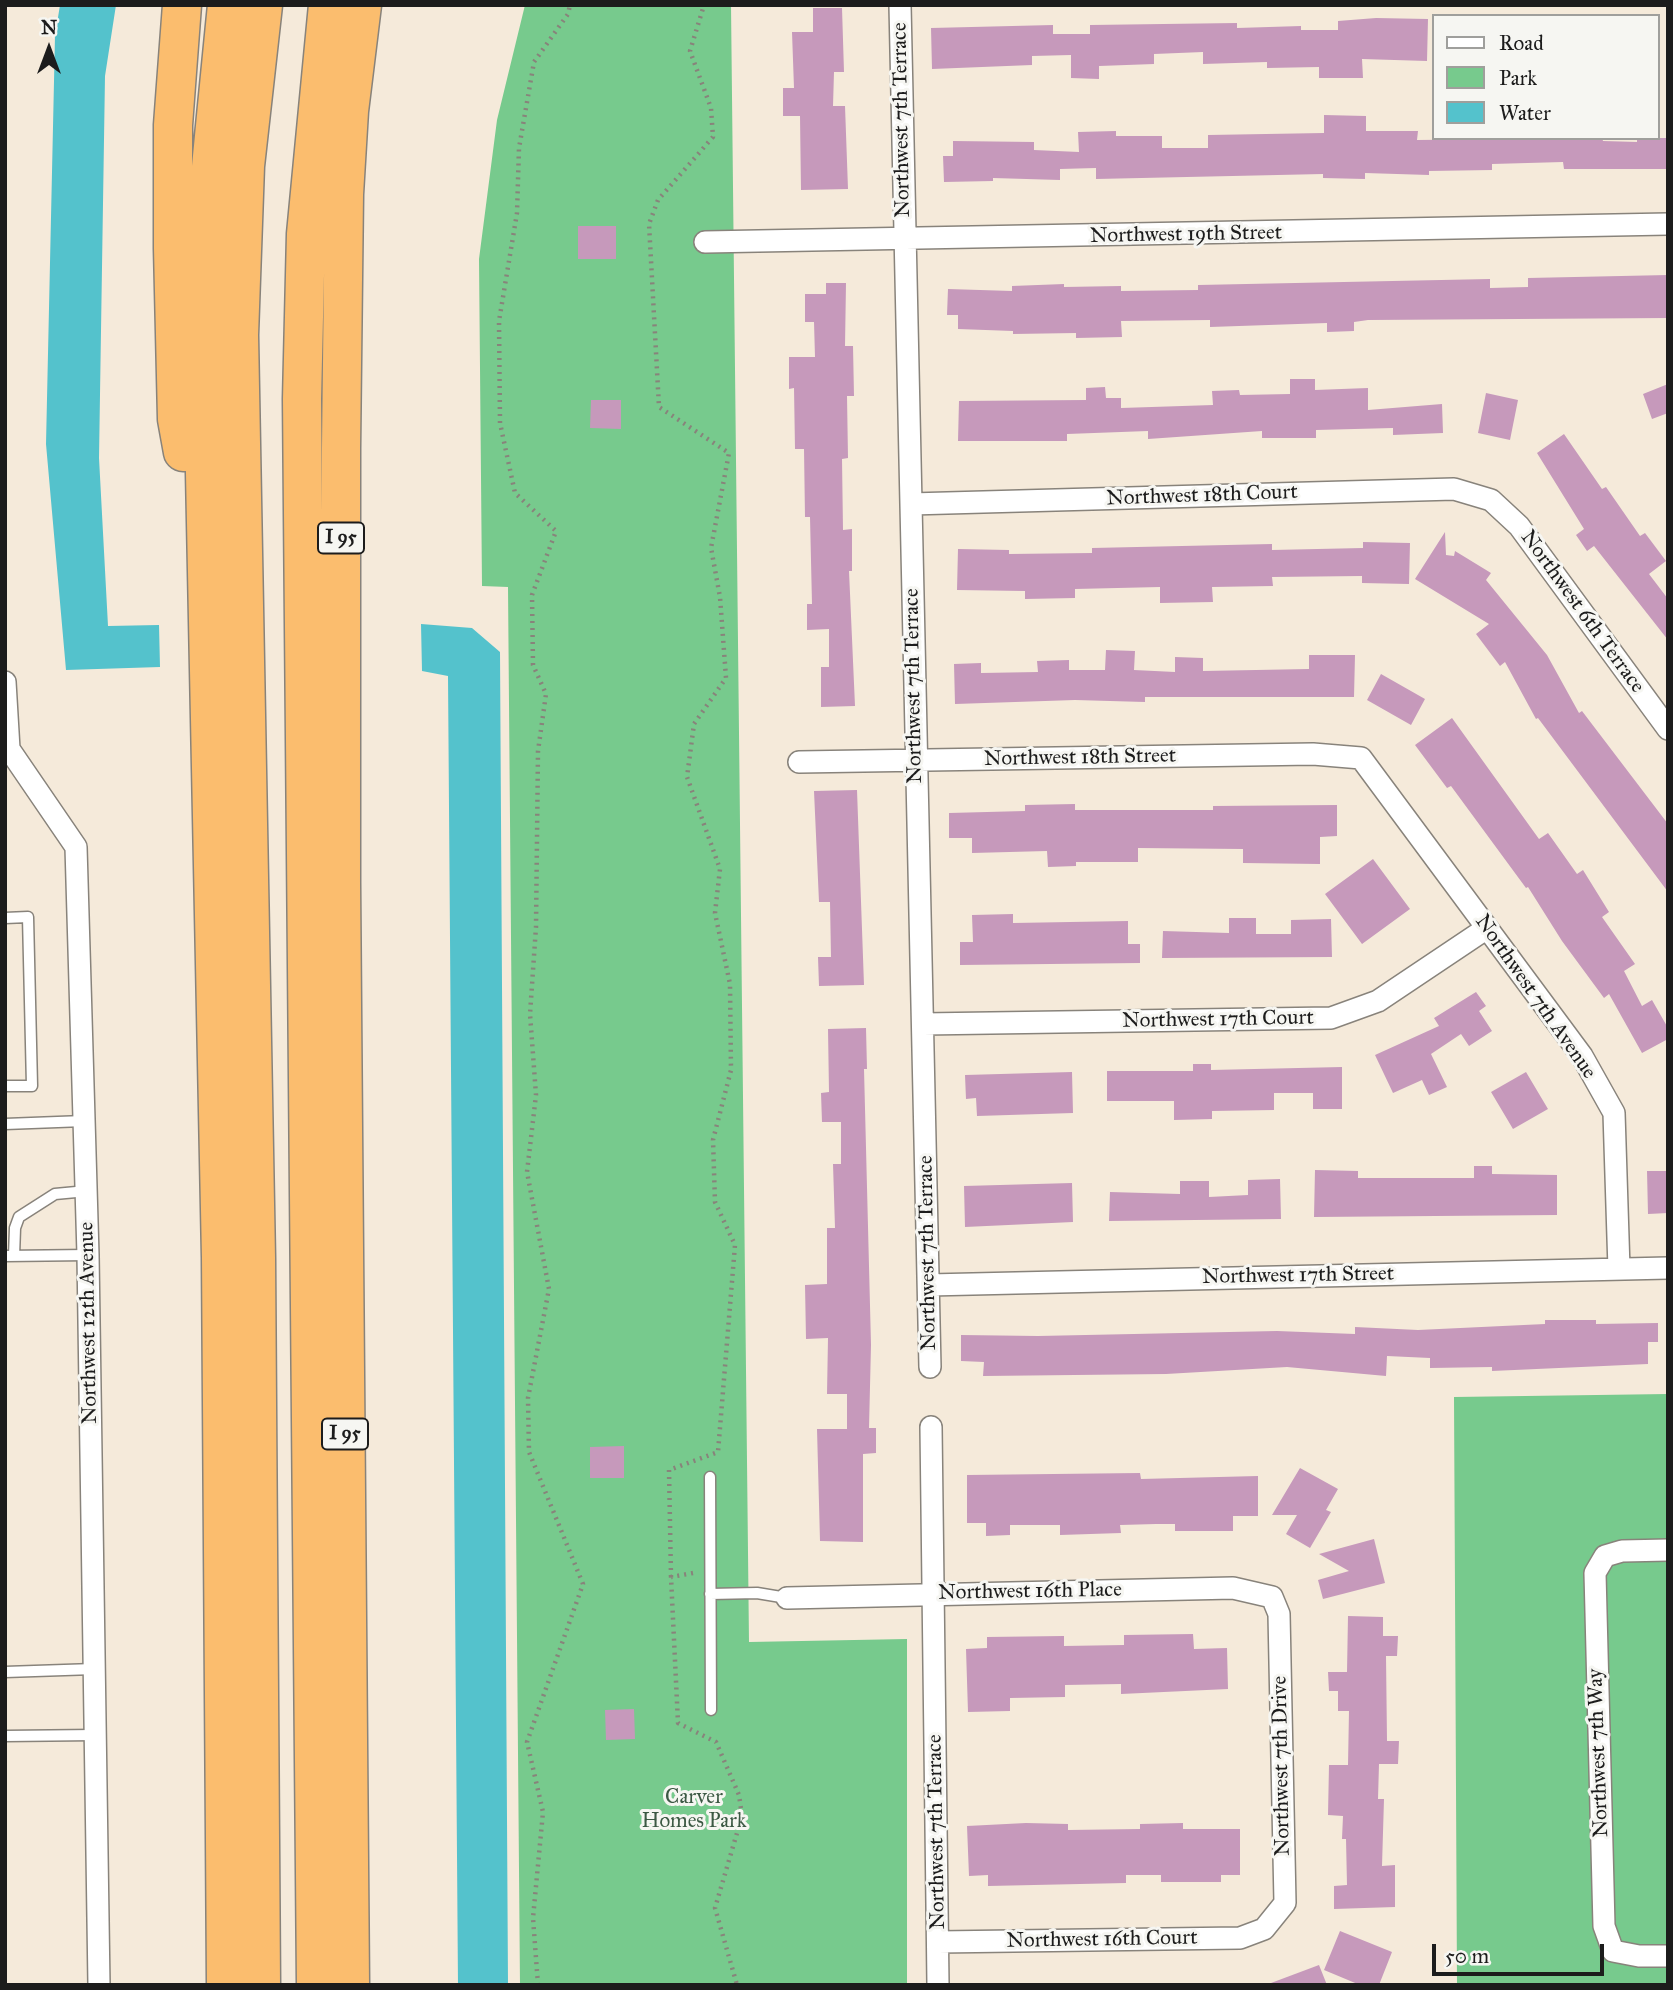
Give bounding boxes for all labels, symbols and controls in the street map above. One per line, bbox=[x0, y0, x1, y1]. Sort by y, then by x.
north arrow bbox=[14, 14, 84, 84]
legend bbox=[1432, 14, 1659, 140]
text: N bbox=[41, 16, 57, 39]
street label: Northwest 7th Terrace bbox=[888, 22, 916, 218]
text: Road bbox=[1499, 30, 1544, 56]
text: Park bbox=[1499, 65, 1537, 91]
text: Water bbox=[1499, 100, 1551, 126]
street label: Northwest 19th Street bbox=[1090, 221, 1282, 249]
street label: Northwest 18th Court bbox=[1106, 480, 1298, 512]
road number: I 95 bbox=[318, 523, 364, 554]
street label: Northwest 6th Terrace bbox=[1515, 526, 1649, 698]
street label: Northwest 7th Terrace bbox=[900, 588, 928, 784]
street label: Northwest 18th Street bbox=[984, 744, 1176, 772]
street label: Northwest 7th Avenue bbox=[1469, 910, 1601, 1084]
street label: Northwest 17th Court bbox=[1122, 1006, 1314, 1034]
street label: Northwest 7th Terrace bbox=[914, 1155, 942, 1351]
street label: Northwest 12th Avenue bbox=[75, 1222, 103, 1424]
street label: Northwest 17th Street bbox=[1202, 1262, 1394, 1290]
road number: I 95 bbox=[322, 1418, 368, 1450]
street label: Northwest 16th Place bbox=[938, 1578, 1122, 1606]
street label: Northwest 7th Way bbox=[1583, 1668, 1615, 1838]
street label: Northwest 7th Drive bbox=[1268, 1676, 1296, 1856]
street label: Northwest 7th Terrace bbox=[923, 1734, 951, 1930]
park label: Carver Homes Park bbox=[641, 1785, 747, 1835]
street label: Northwest 16th Court bbox=[1006, 1926, 1198, 1954]
scale bar bbox=[1435, 1930, 1606, 1974]
text: 50 m bbox=[1445, 1943, 1489, 1969]

